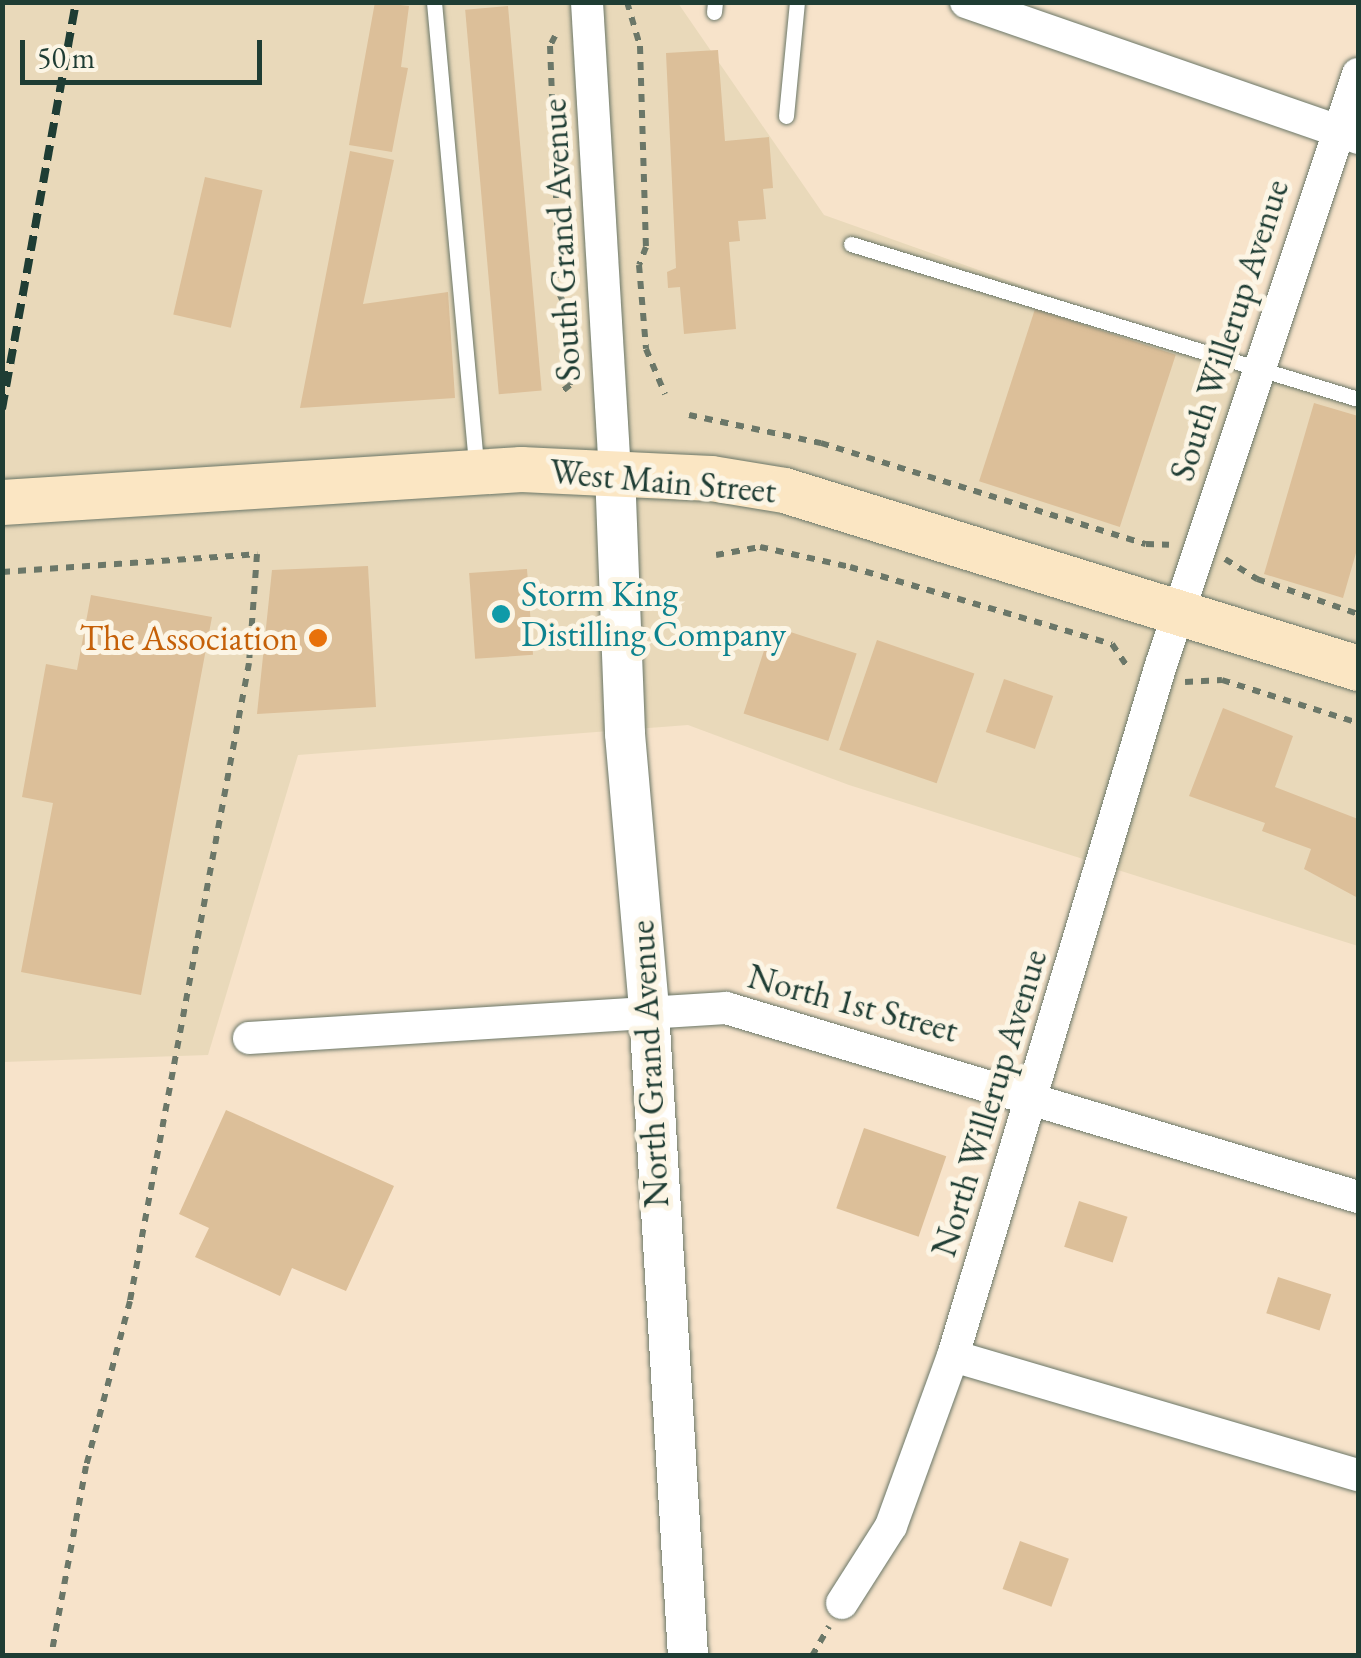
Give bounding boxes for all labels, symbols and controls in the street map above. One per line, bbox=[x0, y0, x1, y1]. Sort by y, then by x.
scale bar bbox=[25, 20, 268, 82]
text: 50 m bbox=[37, 38, 95, 77]
street label: South Grand Avenue bbox=[533, 98, 589, 382]
street label: South Willerup Avenue bbox=[1160, 174, 1298, 486]
street label: West Main Street bbox=[548, 450, 778, 512]
place label: Storm King Distilling Company bbox=[521, 573, 786, 655]
marker: Storm King Distilling Company bbox=[490, 603, 512, 625]
place label: The Association bbox=[80, 617, 298, 659]
marker: The Association bbox=[307, 627, 329, 649]
street label: North Grand Avenue bbox=[621, 919, 677, 1209]
street label: North Willerup Avenue bbox=[922, 944, 1056, 1262]
street label: North 1st Street bbox=[743, 955, 963, 1051]

